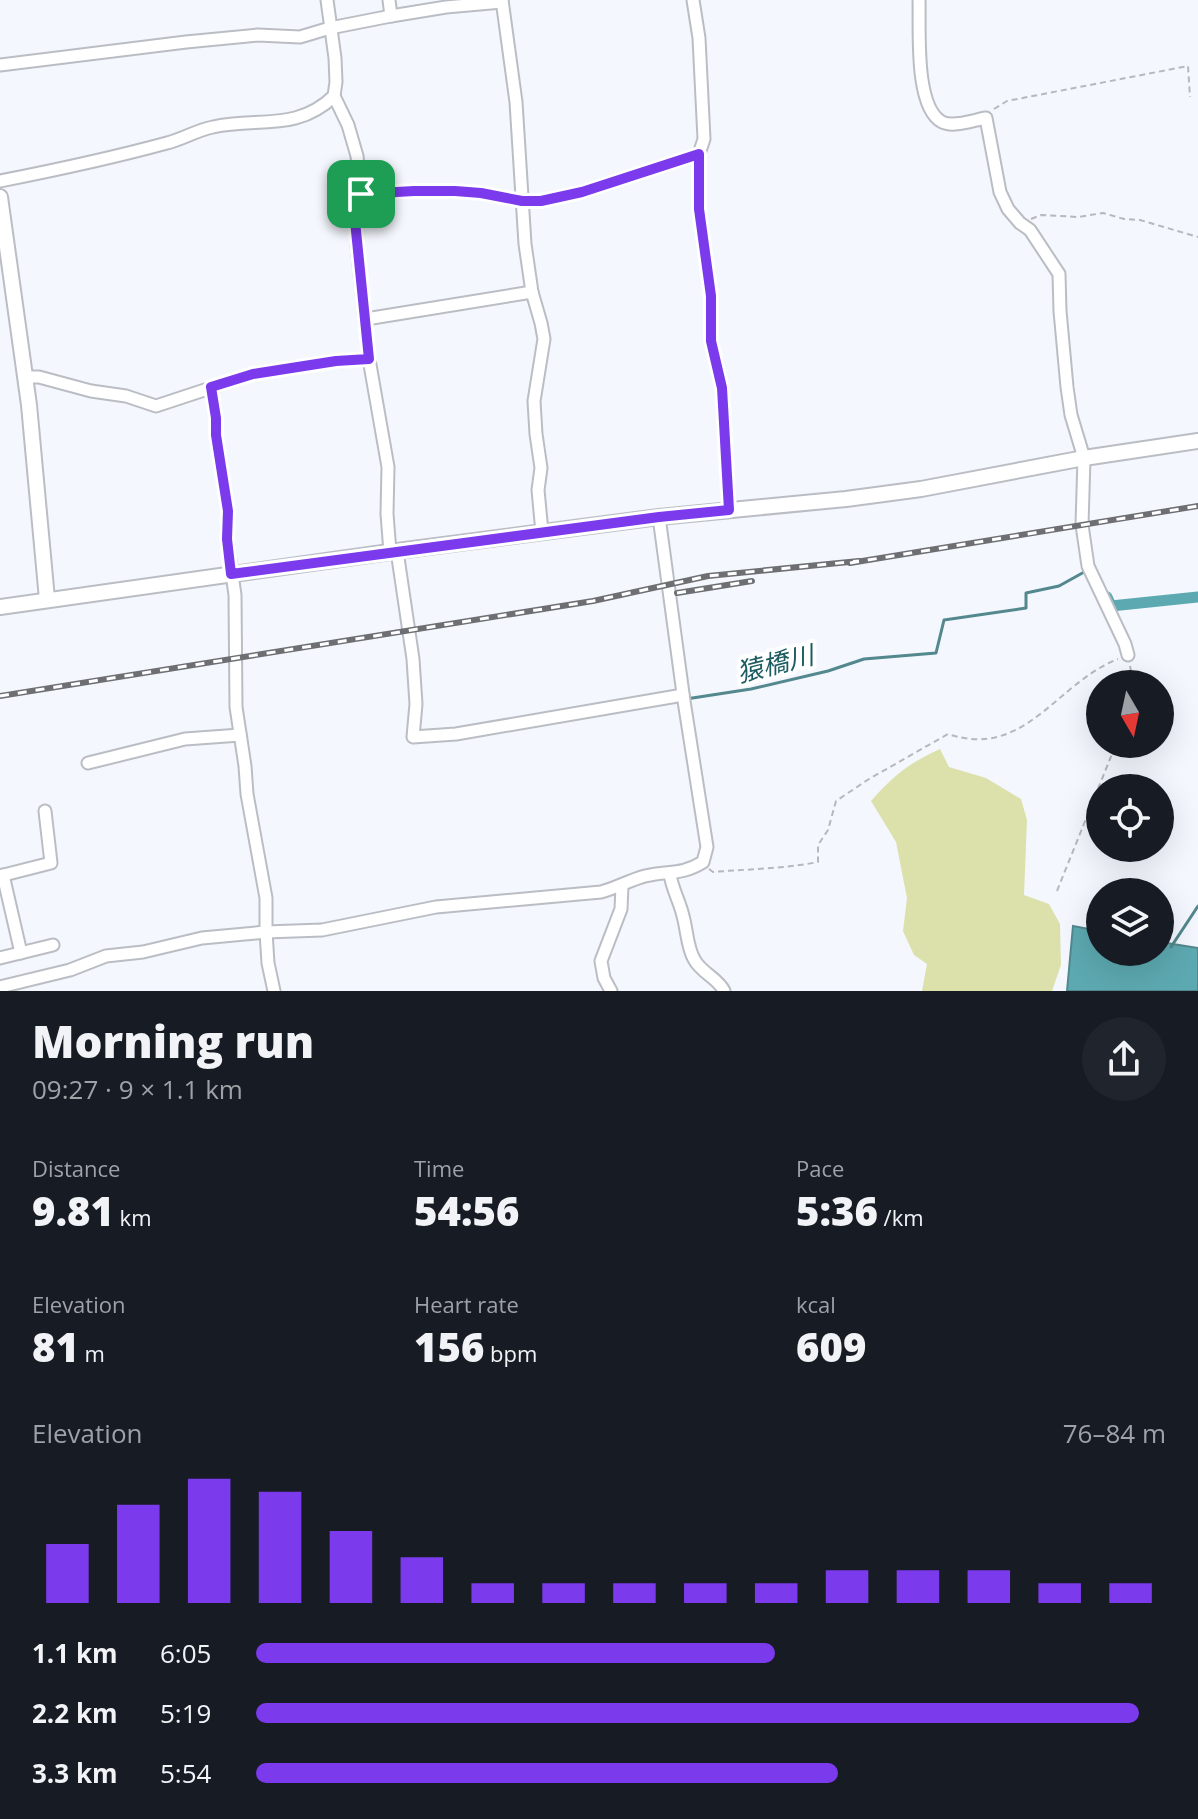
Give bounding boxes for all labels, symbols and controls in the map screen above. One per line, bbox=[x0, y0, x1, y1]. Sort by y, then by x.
pin bbox=[327, 160, 395, 228]
icon: arrive bbox=[339, 172, 383, 216]
water label: 猿橋川 bbox=[733, 635, 820, 690]
north arrow bbox=[1086, 670, 1174, 758]
map controls bbox=[1086, 670, 1174, 966]
button: locate bbox=[1086, 774, 1174, 862]
button: layers bbox=[1086, 878, 1174, 966]
text: Morning run bbox=[32, 1011, 314, 1071]
button: share bbox=[1082, 1017, 1166, 1101]
text: 09:27 · 9 × 1.1 km bbox=[32, 1071, 243, 1107]
text: Distance bbox=[32, 1153, 120, 1183]
text: Time bbox=[414, 1153, 464, 1183]
text: Pace bbox=[796, 1153, 844, 1183]
text: 9.81 bbox=[32, 1183, 114, 1238]
text: 54:56 bbox=[414, 1183, 519, 1238]
text: 5:36 bbox=[796, 1183, 878, 1238]
text: km bbox=[114, 1202, 152, 1232]
text: /km bbox=[878, 1202, 924, 1232]
text: Elevation bbox=[32, 1289, 125, 1319]
text: Heart rate bbox=[414, 1289, 519, 1319]
text: kcal bbox=[796, 1289, 836, 1319]
text: 81 bbox=[32, 1319, 79, 1374]
text: 156 bbox=[414, 1319, 484, 1374]
text: 609 bbox=[796, 1319, 866, 1374]
text: m bbox=[79, 1338, 105, 1368]
text: bpm bbox=[484, 1338, 537, 1368]
text: Elevation bbox=[32, 1415, 142, 1451]
text: 76–84 m bbox=[1063, 1415, 1166, 1451]
text: 1.1 km bbox=[32, 1635, 118, 1671]
text: 6:05 bbox=[160, 1635, 211, 1671]
text: 2.2 km bbox=[32, 1695, 118, 1731]
text: 5:19 bbox=[160, 1695, 211, 1731]
text: 3.3 km bbox=[32, 1755, 118, 1791]
text: 5:54 bbox=[160, 1755, 211, 1791]

